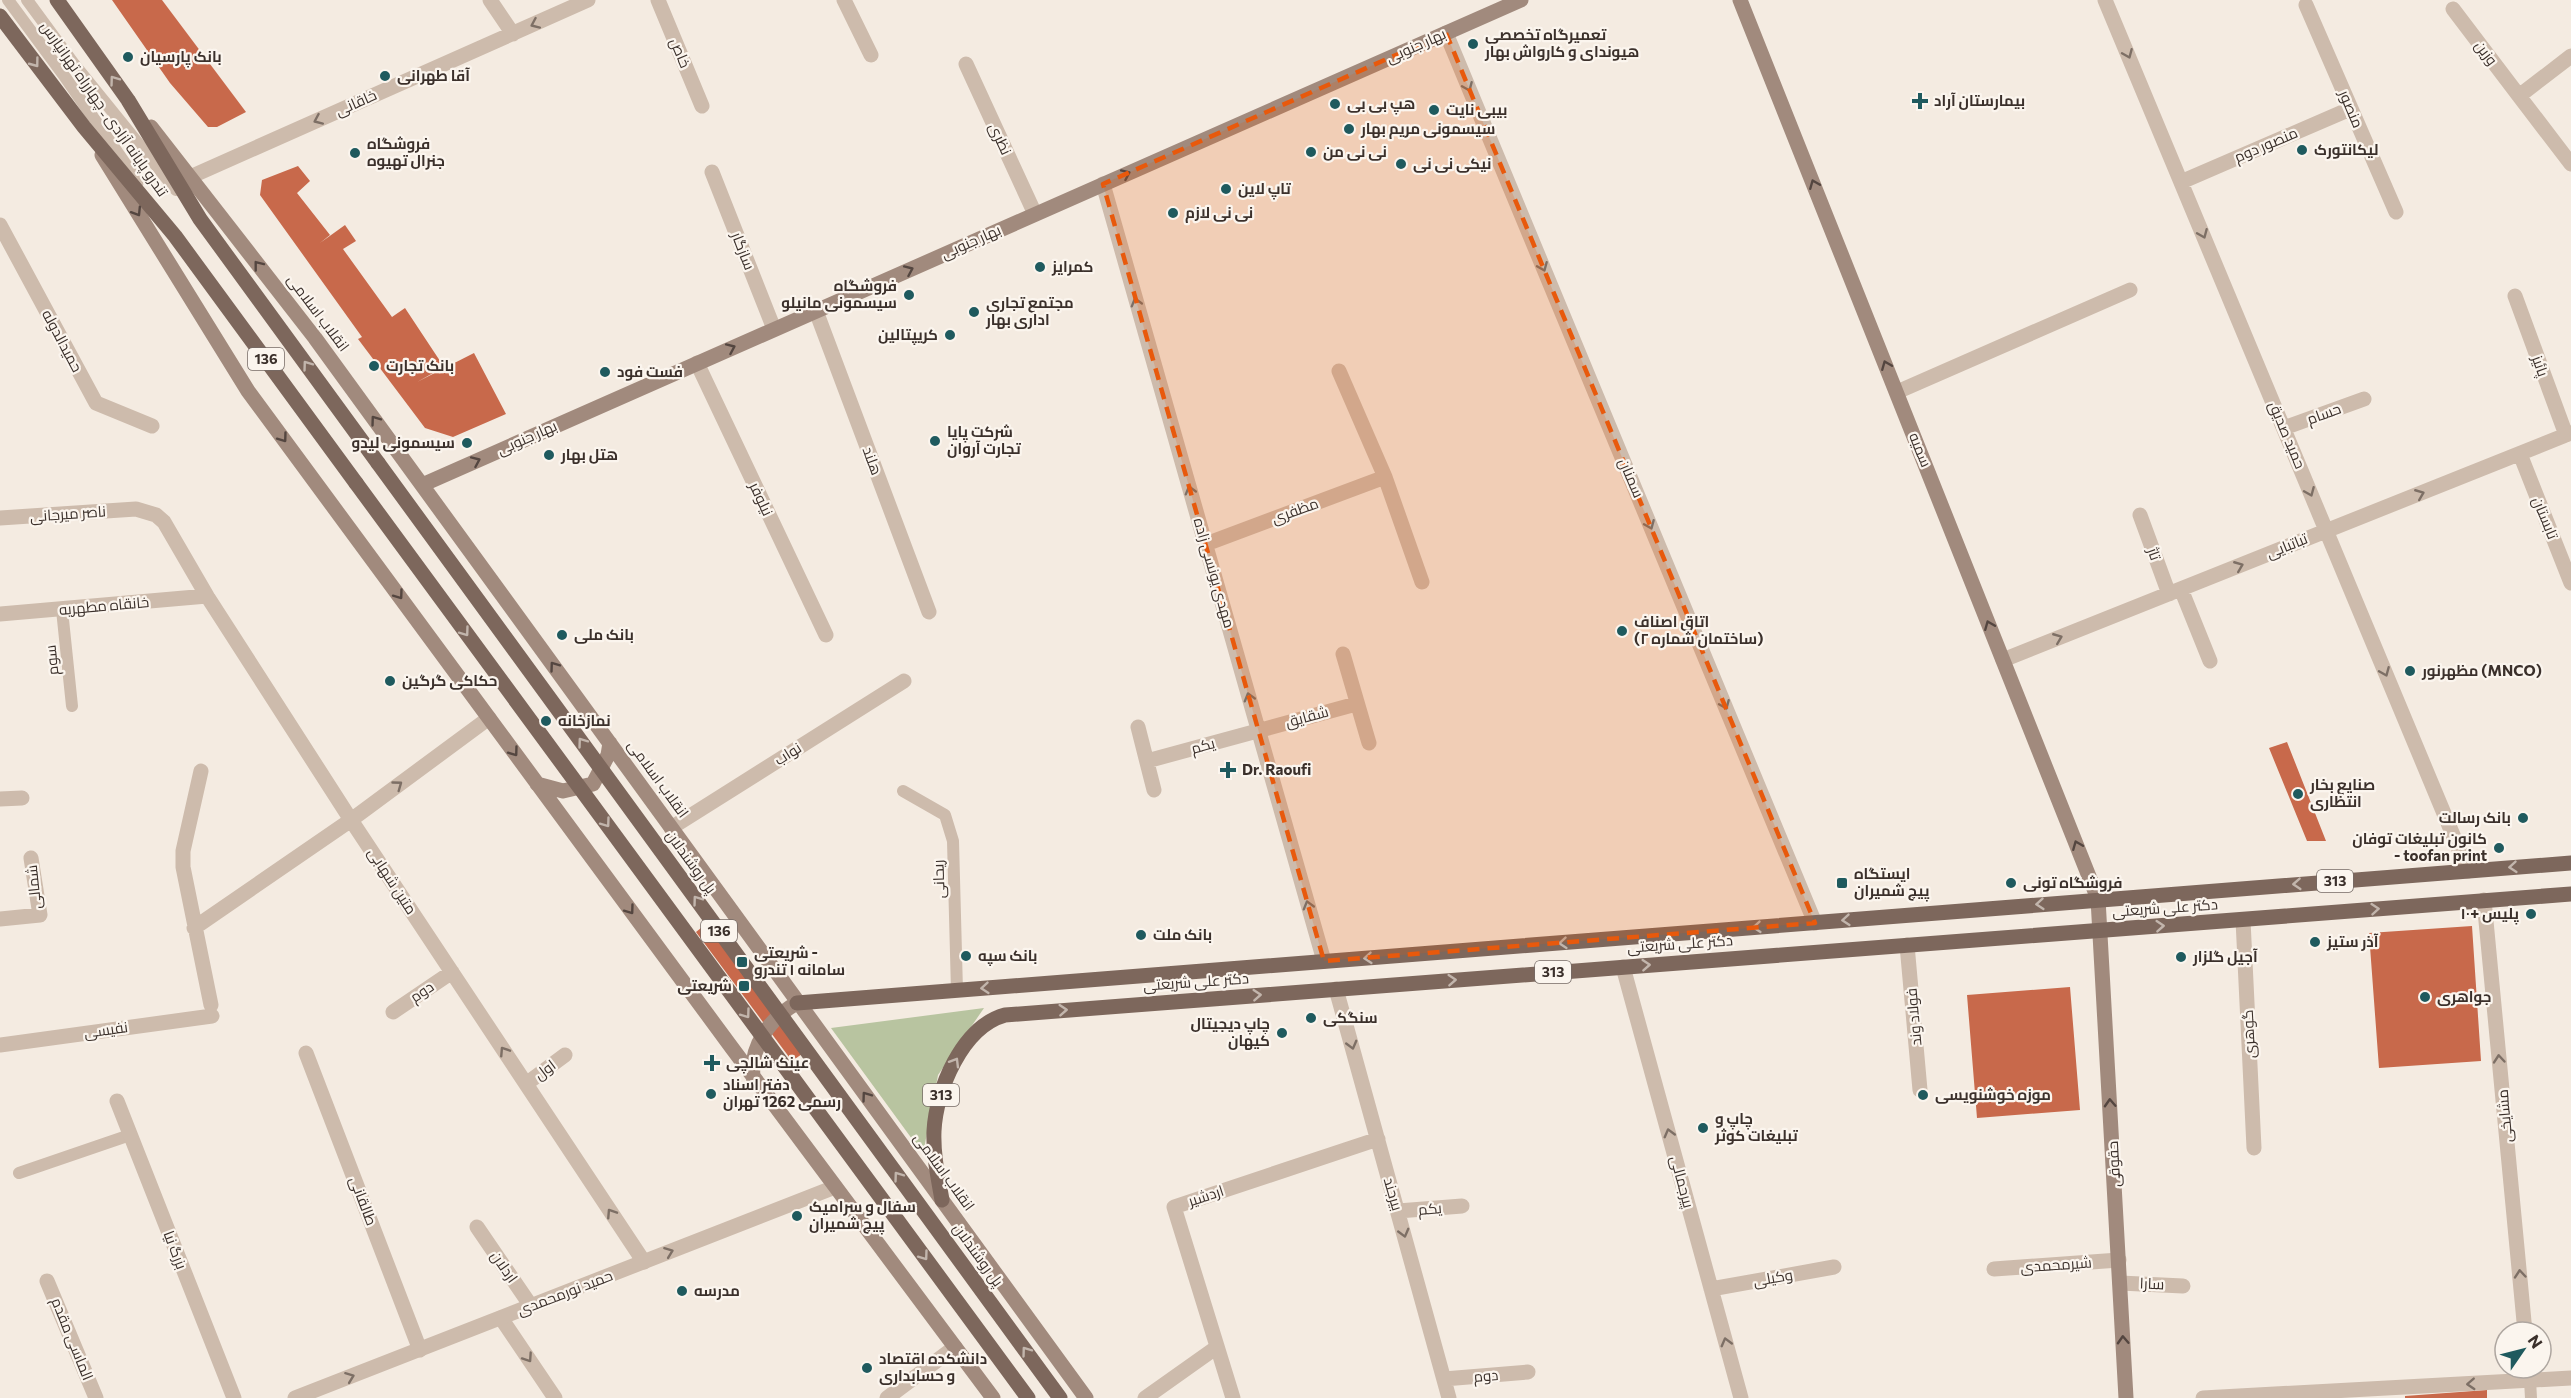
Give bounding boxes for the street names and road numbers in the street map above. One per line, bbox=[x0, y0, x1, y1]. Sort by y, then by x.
street label: تندرو پایانه آزادی ـ چهارراه تهرانپارس bbox=[36, 17, 172, 201]
street label: بهار جنوبی bbox=[1383, 24, 1449, 68]
street label: خاص bbox=[665, 35, 695, 71]
street label: وزین bbox=[2470, 36, 2502, 70]
street label: خاقانی bbox=[332, 85, 380, 121]
street label: منصور bbox=[2335, 86, 2368, 131]
street label: نظری bbox=[984, 120, 1016, 158]
street label: منصور دوم bbox=[2231, 123, 2301, 167]
street label: بهار جنوبی bbox=[938, 220, 1004, 264]
street label: سازگار bbox=[727, 228, 759, 273]
street label: انقلاب اسلامی bbox=[282, 270, 354, 356]
street label: حمیدالدوله bbox=[38, 306, 87, 375]
road number: 136 bbox=[248, 348, 284, 370]
street label: پائیز bbox=[2527, 352, 2553, 379]
street label: حمید صدیق bbox=[2264, 398, 2310, 472]
street label: حسام bbox=[2304, 399, 2344, 429]
street label: بهار جنوبی bbox=[494, 416, 560, 460]
street label: سمیه bbox=[1906, 430, 1936, 470]
street label: هلند bbox=[860, 444, 886, 477]
street label: سمنان bbox=[1614, 455, 1648, 501]
street label: نیلوفر bbox=[745, 478, 778, 519]
street label: مظفری bbox=[1269, 493, 1321, 529]
street label: تابستان bbox=[2527, 494, 2563, 542]
street label: ناصر میرجانی bbox=[29, 501, 107, 527]
street label: مهدی یونسی زاده bbox=[1189, 516, 1239, 630]
street label: تباتبایی bbox=[2263, 529, 2311, 563]
street label: تاژ bbox=[2143, 544, 2166, 563]
street label: خانقاه مطهریه bbox=[58, 592, 150, 620]
street label: سوم bbox=[40, 644, 64, 676]
street label: شقایق bbox=[1283, 702, 1331, 732]
street label: یکم bbox=[1189, 733, 1217, 759]
street label: انقلاب اسلامی bbox=[623, 736, 693, 822]
street label: نواب bbox=[771, 738, 805, 769]
street label: پل روشندلان bbox=[661, 826, 721, 898]
street label: متین شهابی bbox=[363, 844, 421, 918]
street label: ریحانی bbox=[928, 859, 950, 899]
street label: شمالی bbox=[22, 864, 46, 910]
road number: 313 bbox=[2317, 870, 2353, 892]
street label: دکتر علی شریعتی bbox=[2111, 894, 2219, 922]
road number: 136 bbox=[701, 920, 737, 942]
street label: دکتر علی شریعتی bbox=[1626, 930, 1734, 958]
road number: 313 bbox=[1535, 961, 1571, 983]
street label: دکتر علی شریعتی bbox=[1142, 968, 1250, 996]
street label: دوم bbox=[406, 977, 438, 1007]
street label: فولاد وند bbox=[1902, 987, 1925, 1047]
street label: گوهری bbox=[2238, 1009, 2260, 1059]
street label: نفیسی bbox=[83, 1017, 129, 1043]
street label: اول bbox=[530, 1055, 559, 1084]
road number: 313 bbox=[923, 1084, 959, 1106]
street label: مشایخی bbox=[2493, 1089, 2517, 1143]
street label: انقلاب اسلامی bbox=[909, 1129, 979, 1215]
street label: حقوقی bbox=[2103, 1141, 2125, 1187]
street label: پیرجمالی bbox=[1665, 1154, 1699, 1210]
street label: طالقانی bbox=[345, 1174, 381, 1228]
street label: بیرجند bbox=[1380, 1175, 1407, 1213]
street label: اردشیر bbox=[1185, 1181, 1226, 1211]
street label: یکم bbox=[1417, 1198, 1443, 1220]
street label: پل روشندلان bbox=[948, 1219, 1008, 1291]
street label: بزرگ نیا bbox=[159, 1228, 191, 1272]
street label: اردلان bbox=[486, 1247, 522, 1287]
street label: شیرمحمدی bbox=[2020, 1253, 2092, 1277]
street label: وکیلی bbox=[1752, 1265, 1794, 1291]
street label: حمید نورمحمدی bbox=[514, 1266, 616, 1320]
street label: سارا bbox=[2139, 1274, 2165, 1293]
street label: الماسی مقدم bbox=[46, 1295, 98, 1383]
street label: دوم bbox=[1473, 1365, 1499, 1387]

